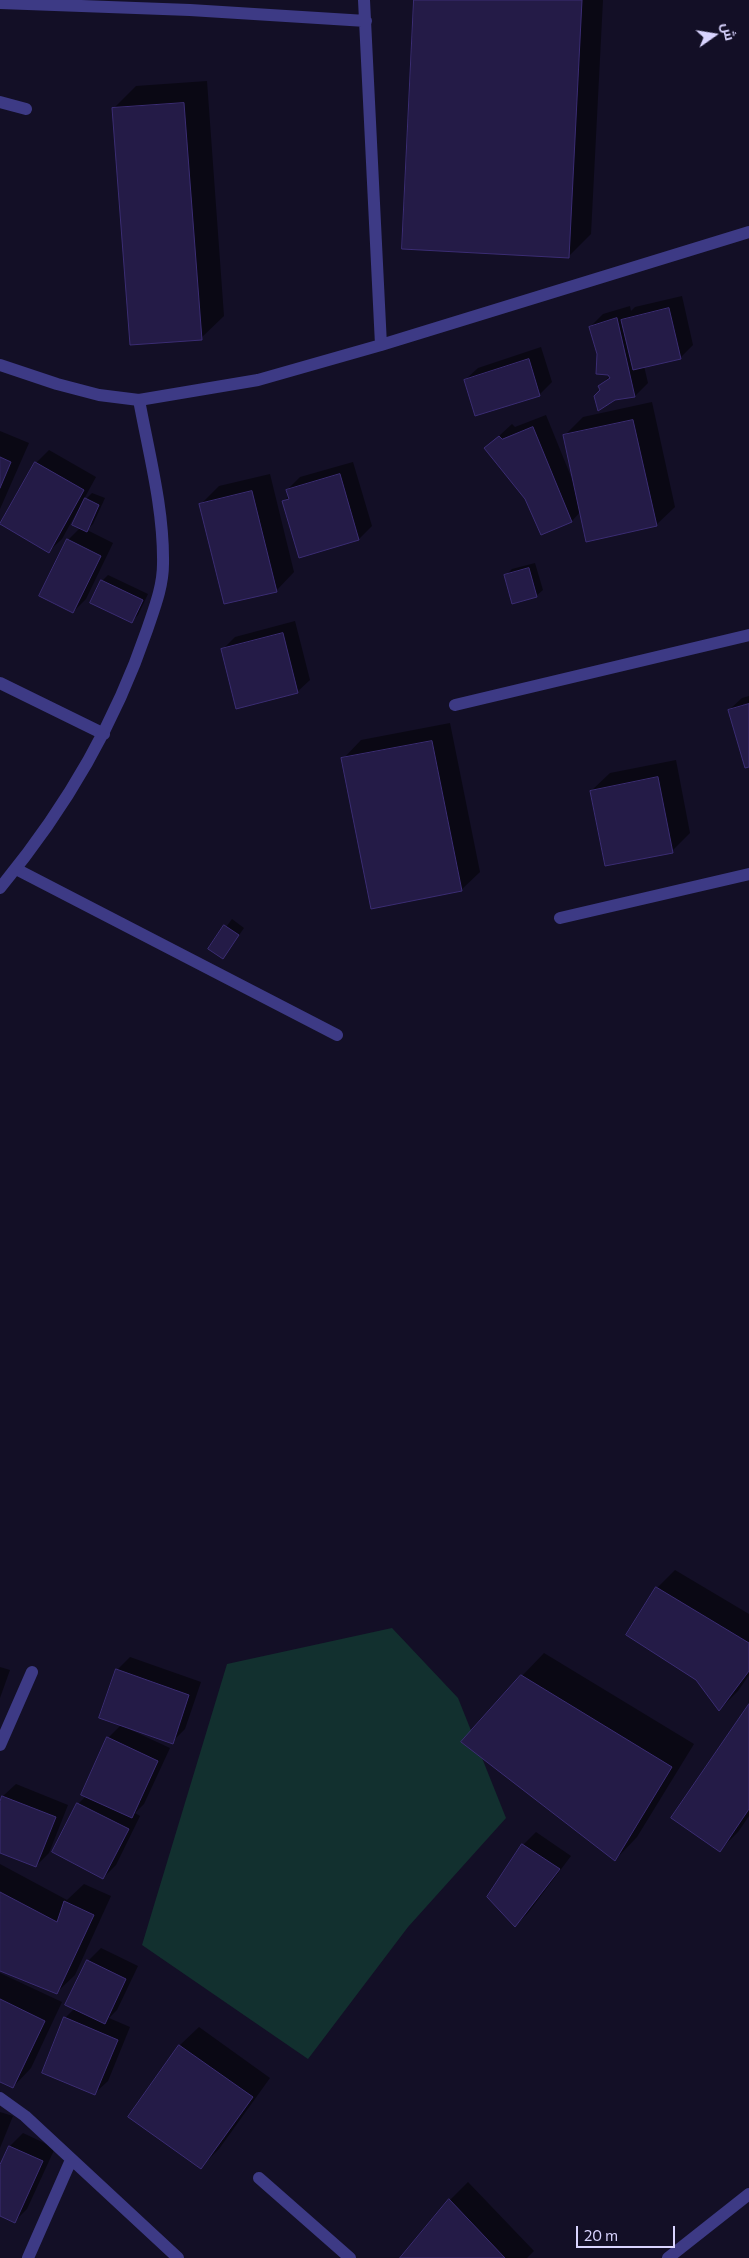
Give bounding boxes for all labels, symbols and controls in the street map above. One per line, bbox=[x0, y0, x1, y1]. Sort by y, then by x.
north arrow bbox=[689, 10, 739, 60]
text: ش bbox=[719, 21, 739, 42]
scale bar bbox=[579, 2216, 678, 2248]
text: 20 m bbox=[584, 2226, 618, 2244]

